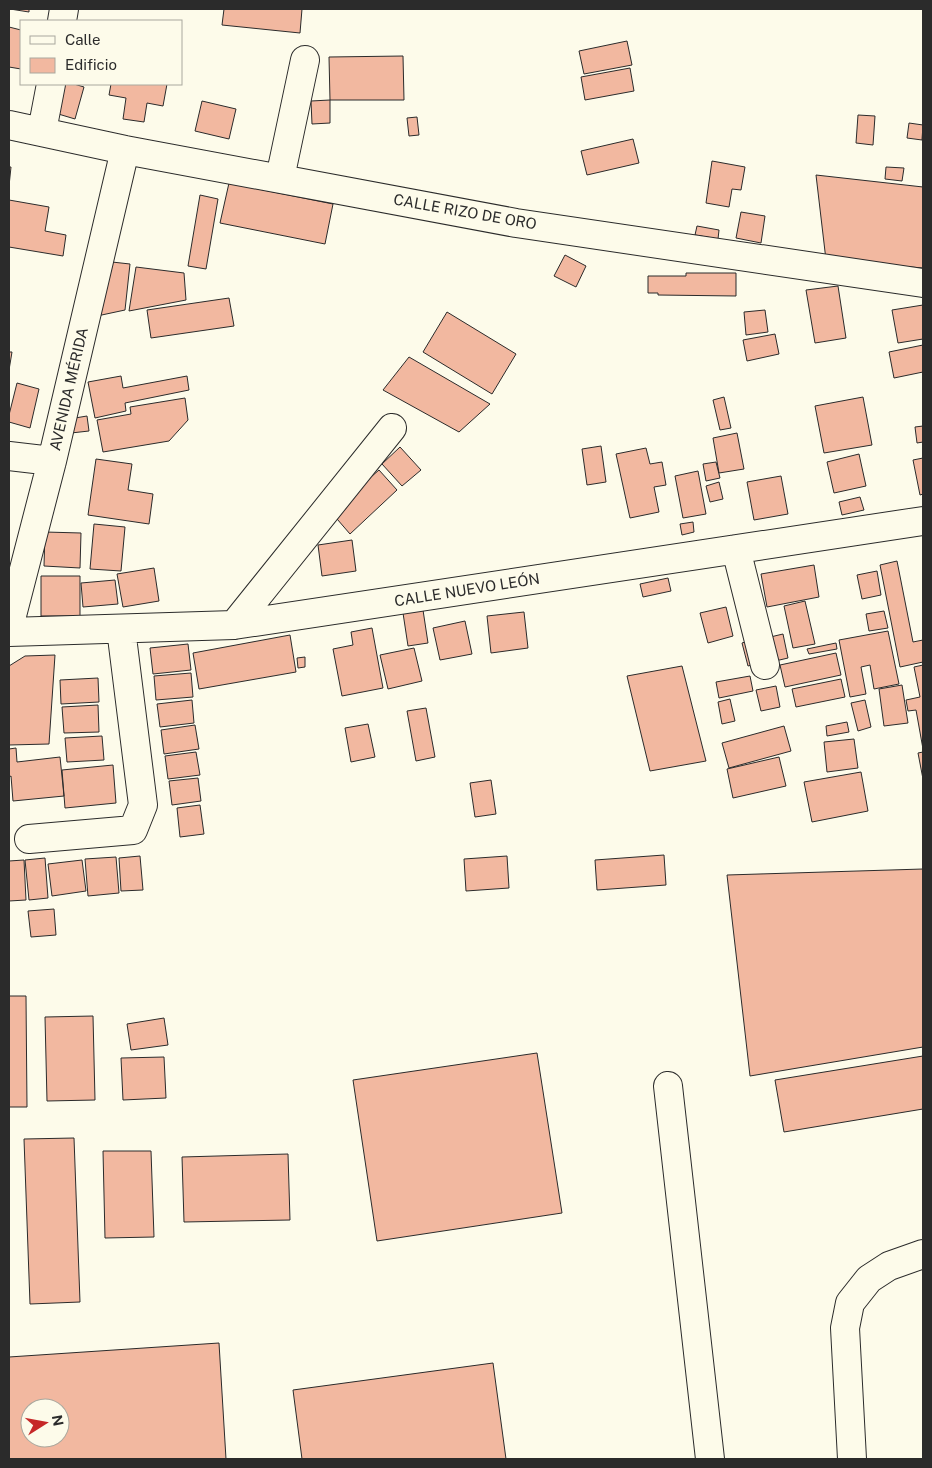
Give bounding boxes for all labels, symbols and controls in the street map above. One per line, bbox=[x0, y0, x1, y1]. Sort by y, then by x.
legend bbox=[20, 20, 182, 85]
text: Calle bbox=[65, 31, 101, 48]
text: Edificio bbox=[65, 56, 117, 73]
street label: CALLE RIZO DE ORO bbox=[392, 191, 538, 232]
street label: AVENIDA MÉRIDA bbox=[46, 325, 91, 452]
street label: CALLE NUEVO LEÓN bbox=[393, 569, 541, 609]
north arrow bbox=[20, 1398, 70, 1448]
text: N bbox=[49, 1414, 67, 1427]

